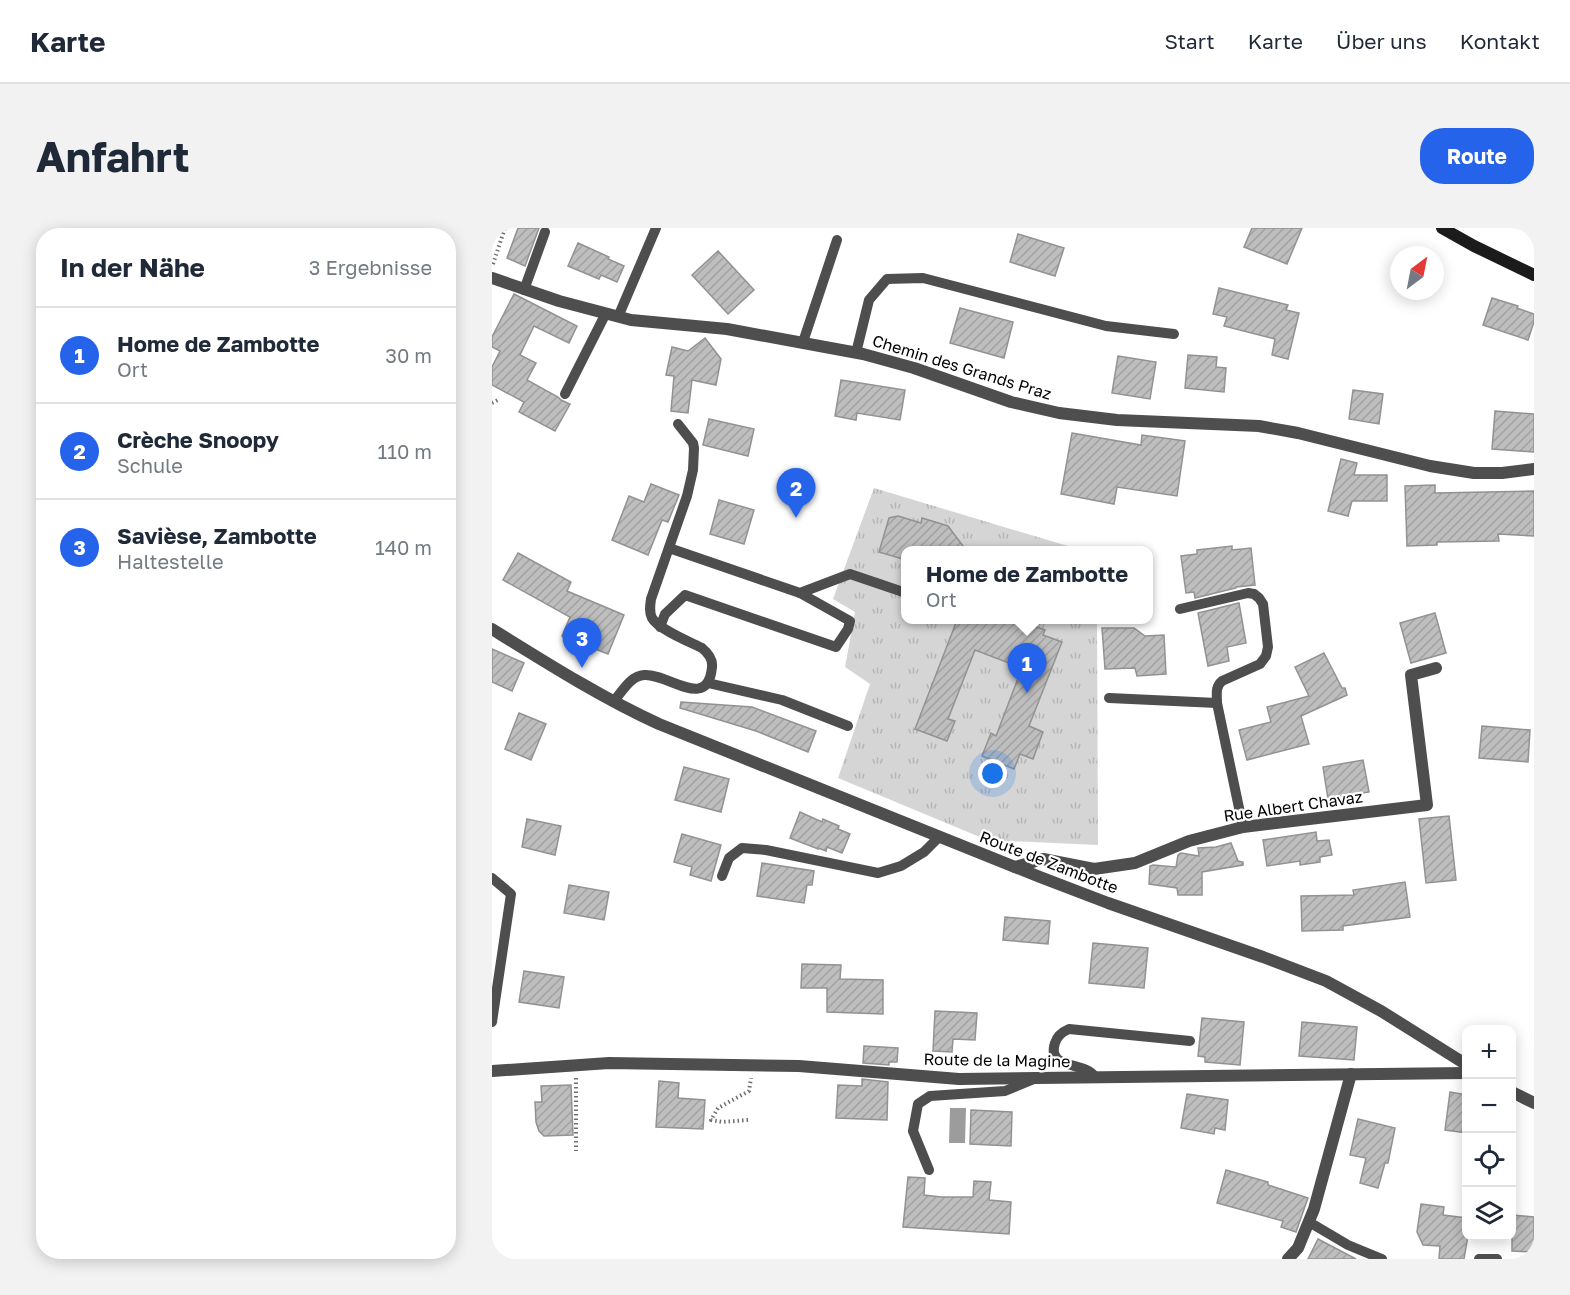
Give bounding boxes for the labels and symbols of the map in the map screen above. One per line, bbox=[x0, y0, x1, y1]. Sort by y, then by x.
north arrow bbox=[1390, 246, 1444, 300]
street label: Chemin des Grands Praz bbox=[870, 330, 1054, 404]
pin: 2 bbox=[776, 468, 816, 518]
pin: 3 bbox=[562, 618, 602, 668]
pin: 1 bbox=[1008, 644, 1046, 693]
your location bbox=[978, 759, 1007, 788]
street label: Rue Albert Chavaz bbox=[1222, 786, 1364, 826]
street label: Route de Zambotte bbox=[977, 826, 1121, 898]
street label: Route de la Magine bbox=[923, 1049, 1071, 1071]

